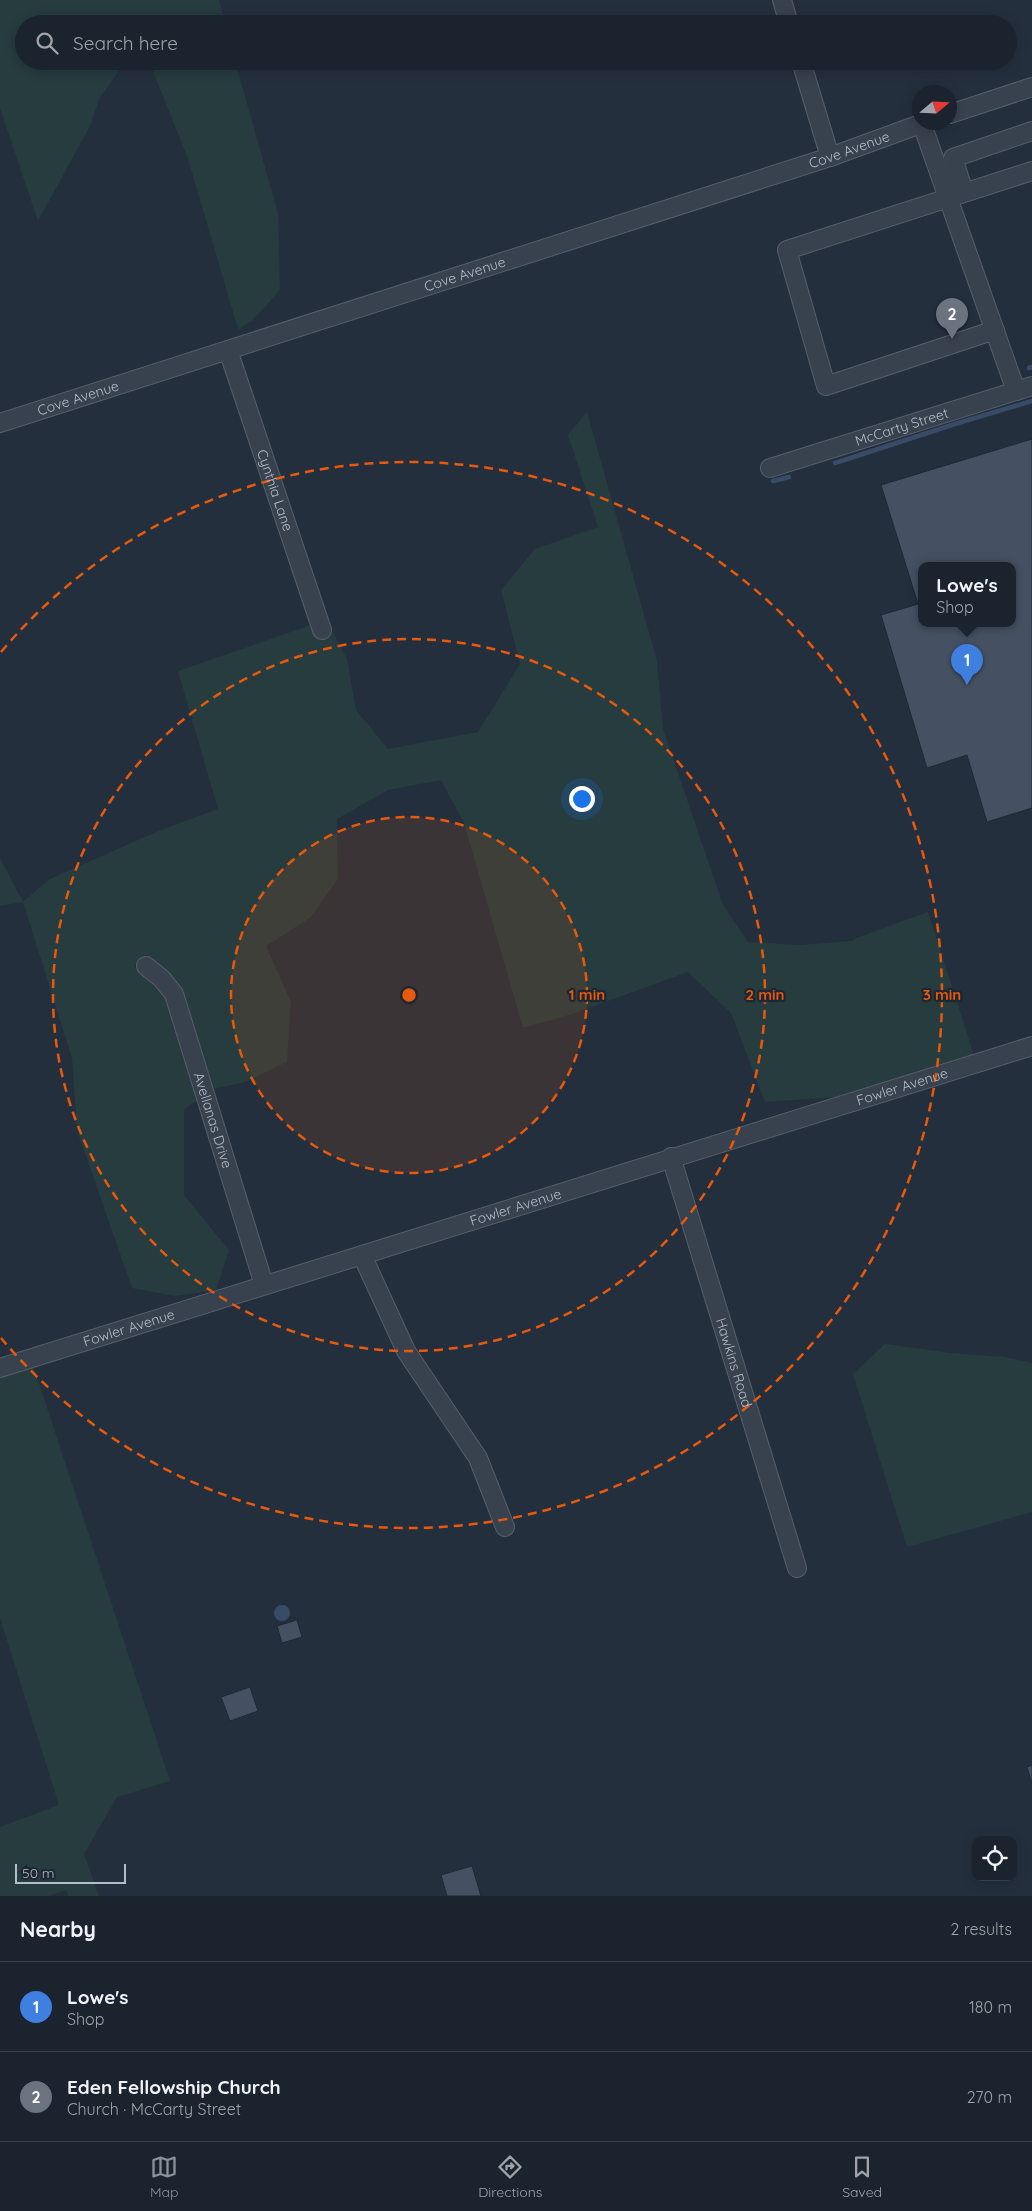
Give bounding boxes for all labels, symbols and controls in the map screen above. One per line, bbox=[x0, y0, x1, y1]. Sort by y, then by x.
search box bbox=[15, 15, 1017, 70]
icon: search bbox=[33, 29, 61, 57]
text: Search here bbox=[73, 31, 178, 55]
north arrow bbox=[912, 85, 957, 130]
street label: Cove Avenue bbox=[806, 127, 892, 172]
street label: Cove Avenue bbox=[422, 253, 508, 296]
pin: 2 bbox=[936, 298, 968, 339]
street label: Cove Avenue bbox=[35, 376, 121, 419]
street label: McCarty Street bbox=[853, 404, 951, 450]
street label: Cynthia Lane bbox=[253, 447, 297, 534]
popup bbox=[918, 562, 1016, 627]
text: Lowe's bbox=[936, 573, 998, 597]
text: Shop bbox=[936, 597, 974, 617]
pin: 1 bbox=[951, 644, 983, 685]
your location bbox=[569, 786, 595, 812]
text: 1 min bbox=[569, 985, 605, 1004]
text: 2 min bbox=[745, 985, 785, 1004]
text: 3 min bbox=[923, 985, 961, 1004]
centre of rings bbox=[400, 986, 418, 1004]
street label: Fowler Avenue bbox=[854, 1064, 950, 1109]
street label: Avellanas Drive bbox=[190, 1070, 236, 1171]
street label: Fowler Avenue bbox=[468, 1184, 564, 1230]
street label: Fowler Avenue bbox=[81, 1305, 177, 1351]
street label: Hawkins Road bbox=[712, 1316, 756, 1410]
map controls bbox=[972, 1836, 1017, 1881]
button: locate bbox=[972, 1836, 1017, 1881]
scale bar bbox=[15, 1861, 126, 1884]
text: 50 m bbox=[22, 1864, 55, 1882]
text: Nearby bbox=[20, 1916, 96, 1942]
text: 2 results bbox=[950, 1919, 1012, 1939]
text: Lowe's bbox=[67, 1985, 129, 2009]
text: 1 bbox=[33, 1997, 39, 2017]
text: 180 m bbox=[969, 1997, 1012, 2017]
text: Shop bbox=[67, 2009, 104, 2029]
text: Eden Fellowship Church bbox=[67, 2075, 281, 2099]
text: 2 bbox=[31, 2087, 41, 2107]
text: 270 m bbox=[967, 2087, 1012, 2107]
text: Church · McCarty Street bbox=[67, 2099, 241, 2119]
tab: Map bbox=[150, 2153, 178, 2201]
tab: Directions bbox=[478, 2153, 542, 2201]
tab: Saved bbox=[842, 2153, 882, 2201]

